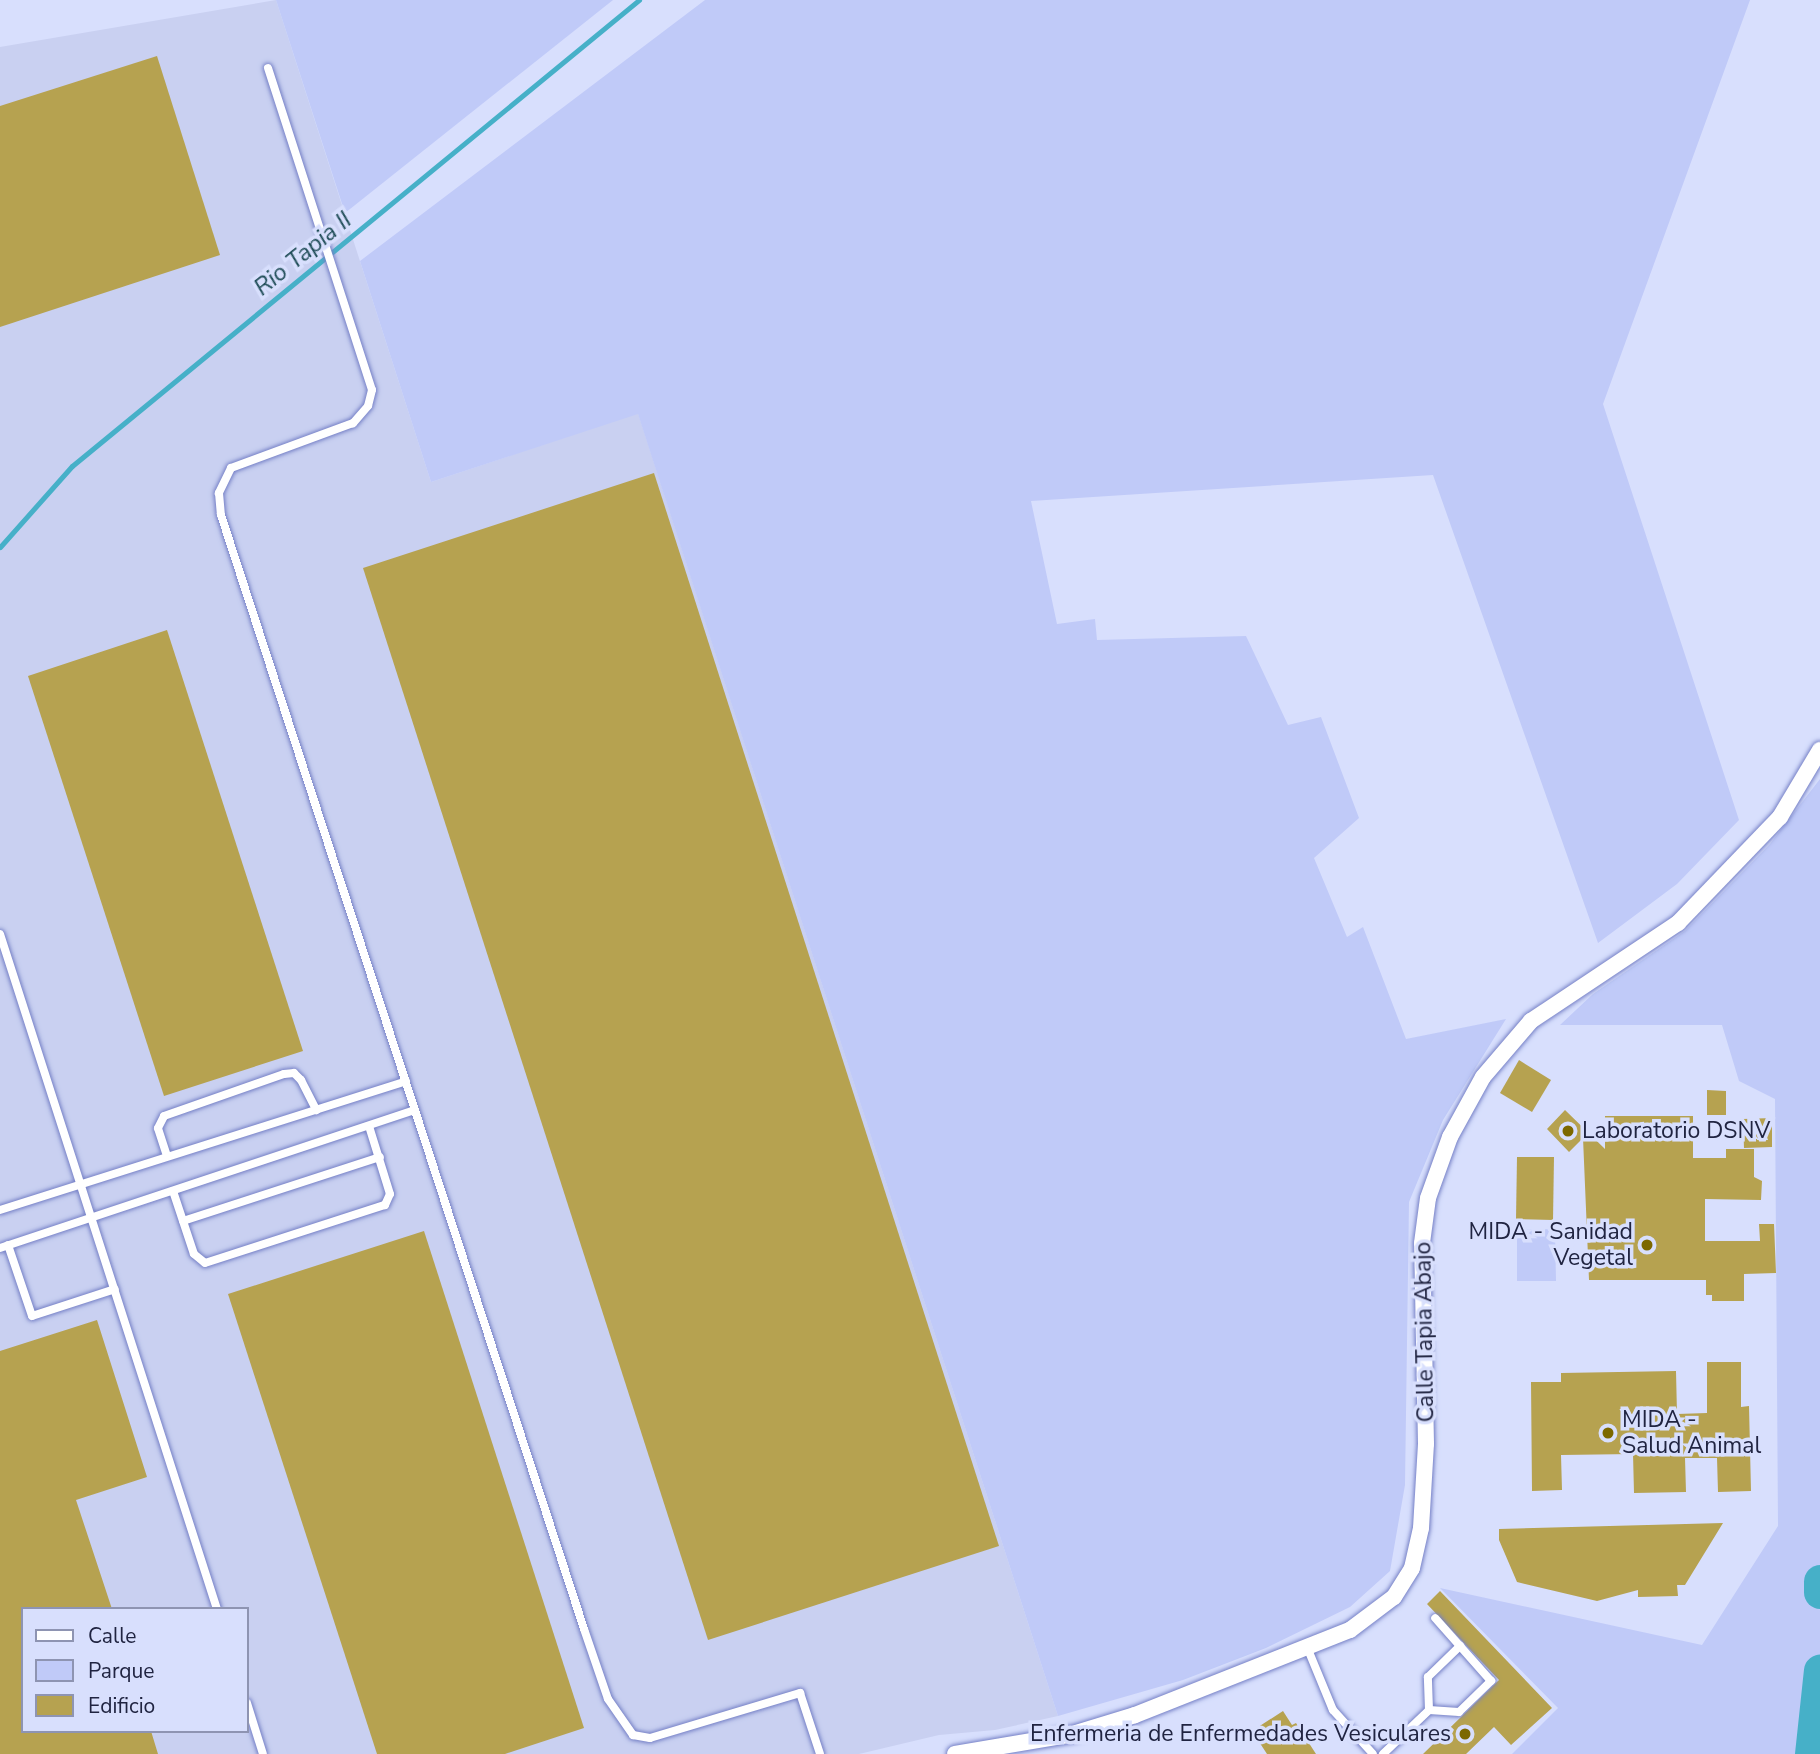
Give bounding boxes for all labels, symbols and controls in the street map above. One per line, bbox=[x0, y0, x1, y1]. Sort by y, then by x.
water label: Rio Tapia II bbox=[248, 206, 358, 302]
place label: Laboratorio DSNV bbox=[1582, 1117, 1770, 1145]
marker: Laboratorio DSNV bbox=[1560, 1123, 1576, 1139]
place label: MIDA - Sanidad Vegetal bbox=[1469, 1218, 1633, 1272]
marker: MIDA - Sanidad Vegetal bbox=[1639, 1237, 1655, 1253]
street label: Calle Tapia Abajo bbox=[1410, 1241, 1440, 1423]
place label: MIDA - Salud Animal bbox=[1622, 1406, 1761, 1460]
marker: MIDA - Salud Animal bbox=[1600, 1425, 1616, 1441]
legend bbox=[21, 1607, 248, 1733]
text: Calle bbox=[88, 1622, 136, 1650]
text: Parque bbox=[88, 1657, 155, 1685]
text: Edificio bbox=[88, 1692, 155, 1720]
place label: Enfermeria de Enfermedades Vesiculares bbox=[1030, 1720, 1451, 1748]
marker: Enfermeria de Enfermedades Vesiculares bbox=[1457, 1726, 1473, 1742]

